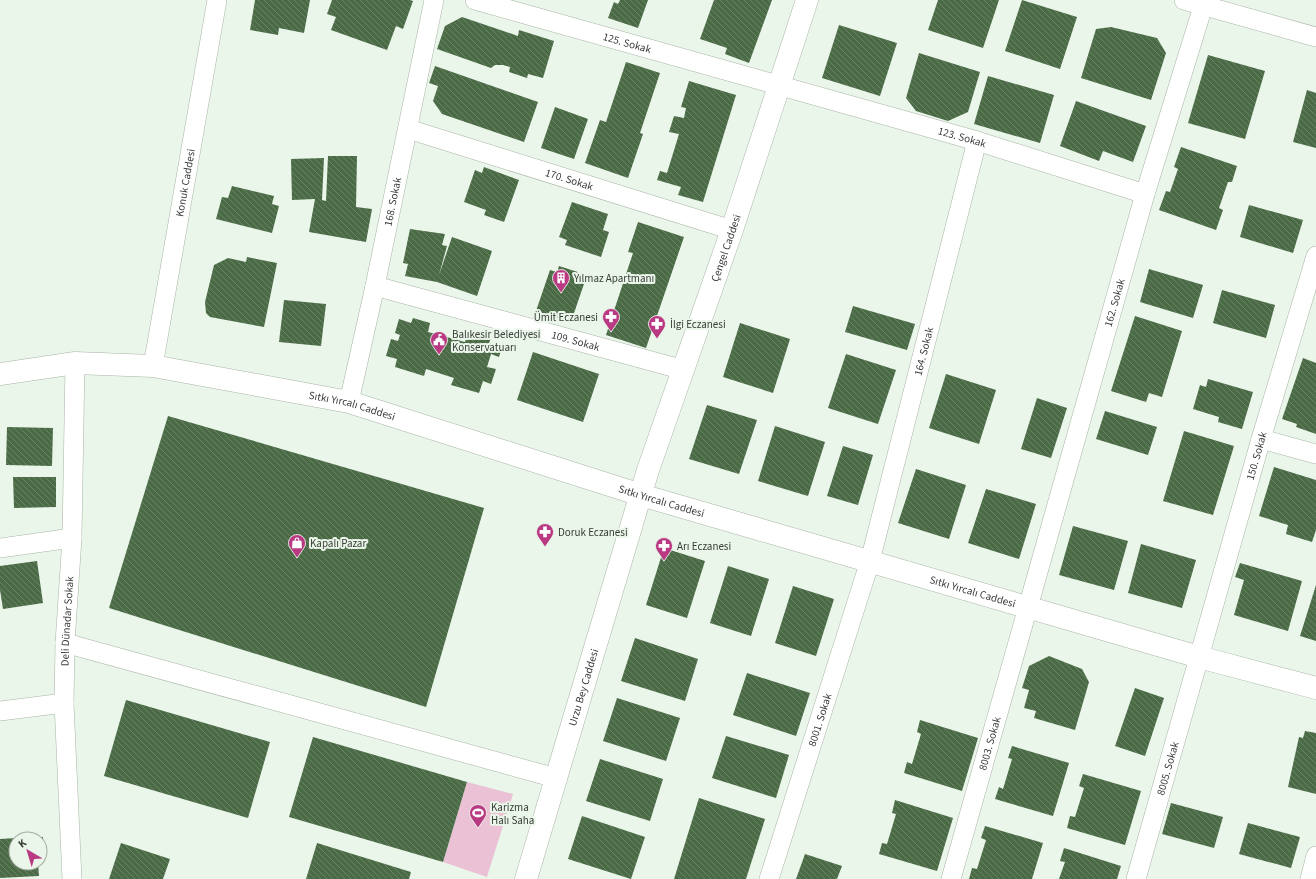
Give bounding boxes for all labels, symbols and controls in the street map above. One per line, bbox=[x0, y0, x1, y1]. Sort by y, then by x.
street label: 125. Sokak bbox=[601, 29, 654, 57]
street label: 123. Sokak bbox=[936, 123, 989, 151]
street label: Konuk Caddesi bbox=[172, 148, 198, 218]
street label: 170. Sokak bbox=[543, 165, 596, 194]
street label: 168. Sokak bbox=[380, 175, 405, 227]
street label: Çengel Caddesi bbox=[707, 212, 744, 284]
building icon: Yılmaz Apartmanı bbox=[551, 268, 571, 293]
place label: Yılmaz Apartmanı bbox=[573, 271, 654, 286]
street label: 162. Sokak bbox=[1100, 276, 1128, 329]
pharmacy icon: Ümit Eczanesi bbox=[601, 307, 621, 332]
place label: Ümit Eczanesi bbox=[534, 310, 598, 325]
pharmacy icon: İlgi Eczanesi bbox=[647, 314, 667, 339]
place label: İlgi Eczanesi bbox=[670, 317, 726, 332]
street label: 164. Sokak bbox=[910, 325, 937, 377]
place label: Balıkesir Belediyesi Konservatuarı bbox=[452, 327, 540, 355]
street label: 109. Sokak bbox=[550, 327, 602, 354]
public building icon: Balıkesir Belediyesi Konservatuarı bbox=[429, 330, 449, 355]
street label: Sıtkı Yırcalı Caddesi bbox=[308, 387, 397, 424]
street label: 150. Sokak bbox=[1242, 429, 1270, 482]
street label: Sıtkı Yırcalı Caddesi bbox=[617, 481, 706, 521]
pharmacy icon: Doruk Eczanesi bbox=[535, 522, 555, 547]
place label: Doruk Eczanesi bbox=[558, 525, 628, 540]
shop icon: Kapalı Pazar bbox=[287, 533, 307, 558]
place label: Kapalı Pazar bbox=[310, 536, 366, 551]
pharmacy icon: Arı Eczanesi bbox=[654, 536, 674, 561]
place label: Arı Eczanesi bbox=[677, 539, 731, 554]
street label: Sıtkı Yırcalı Caddesi bbox=[928, 572, 1018, 611]
street label: Deli Dünadar Sokak bbox=[57, 575, 77, 666]
street label: Urzu Bey Caddesi bbox=[565, 647, 602, 728]
street label: 8001. Sokak bbox=[804, 691, 835, 748]
street label: 8003. Sokak bbox=[975, 714, 1004, 772]
street label: 8005. Sokak bbox=[1153, 739, 1182, 797]
place label: Karizma Halı Saha bbox=[491, 800, 534, 828]
sports icon: Karizma Halı Saha bbox=[468, 803, 488, 828]
north arrow bbox=[8, 831, 48, 871]
text: K bbox=[15, 835, 30, 852]

